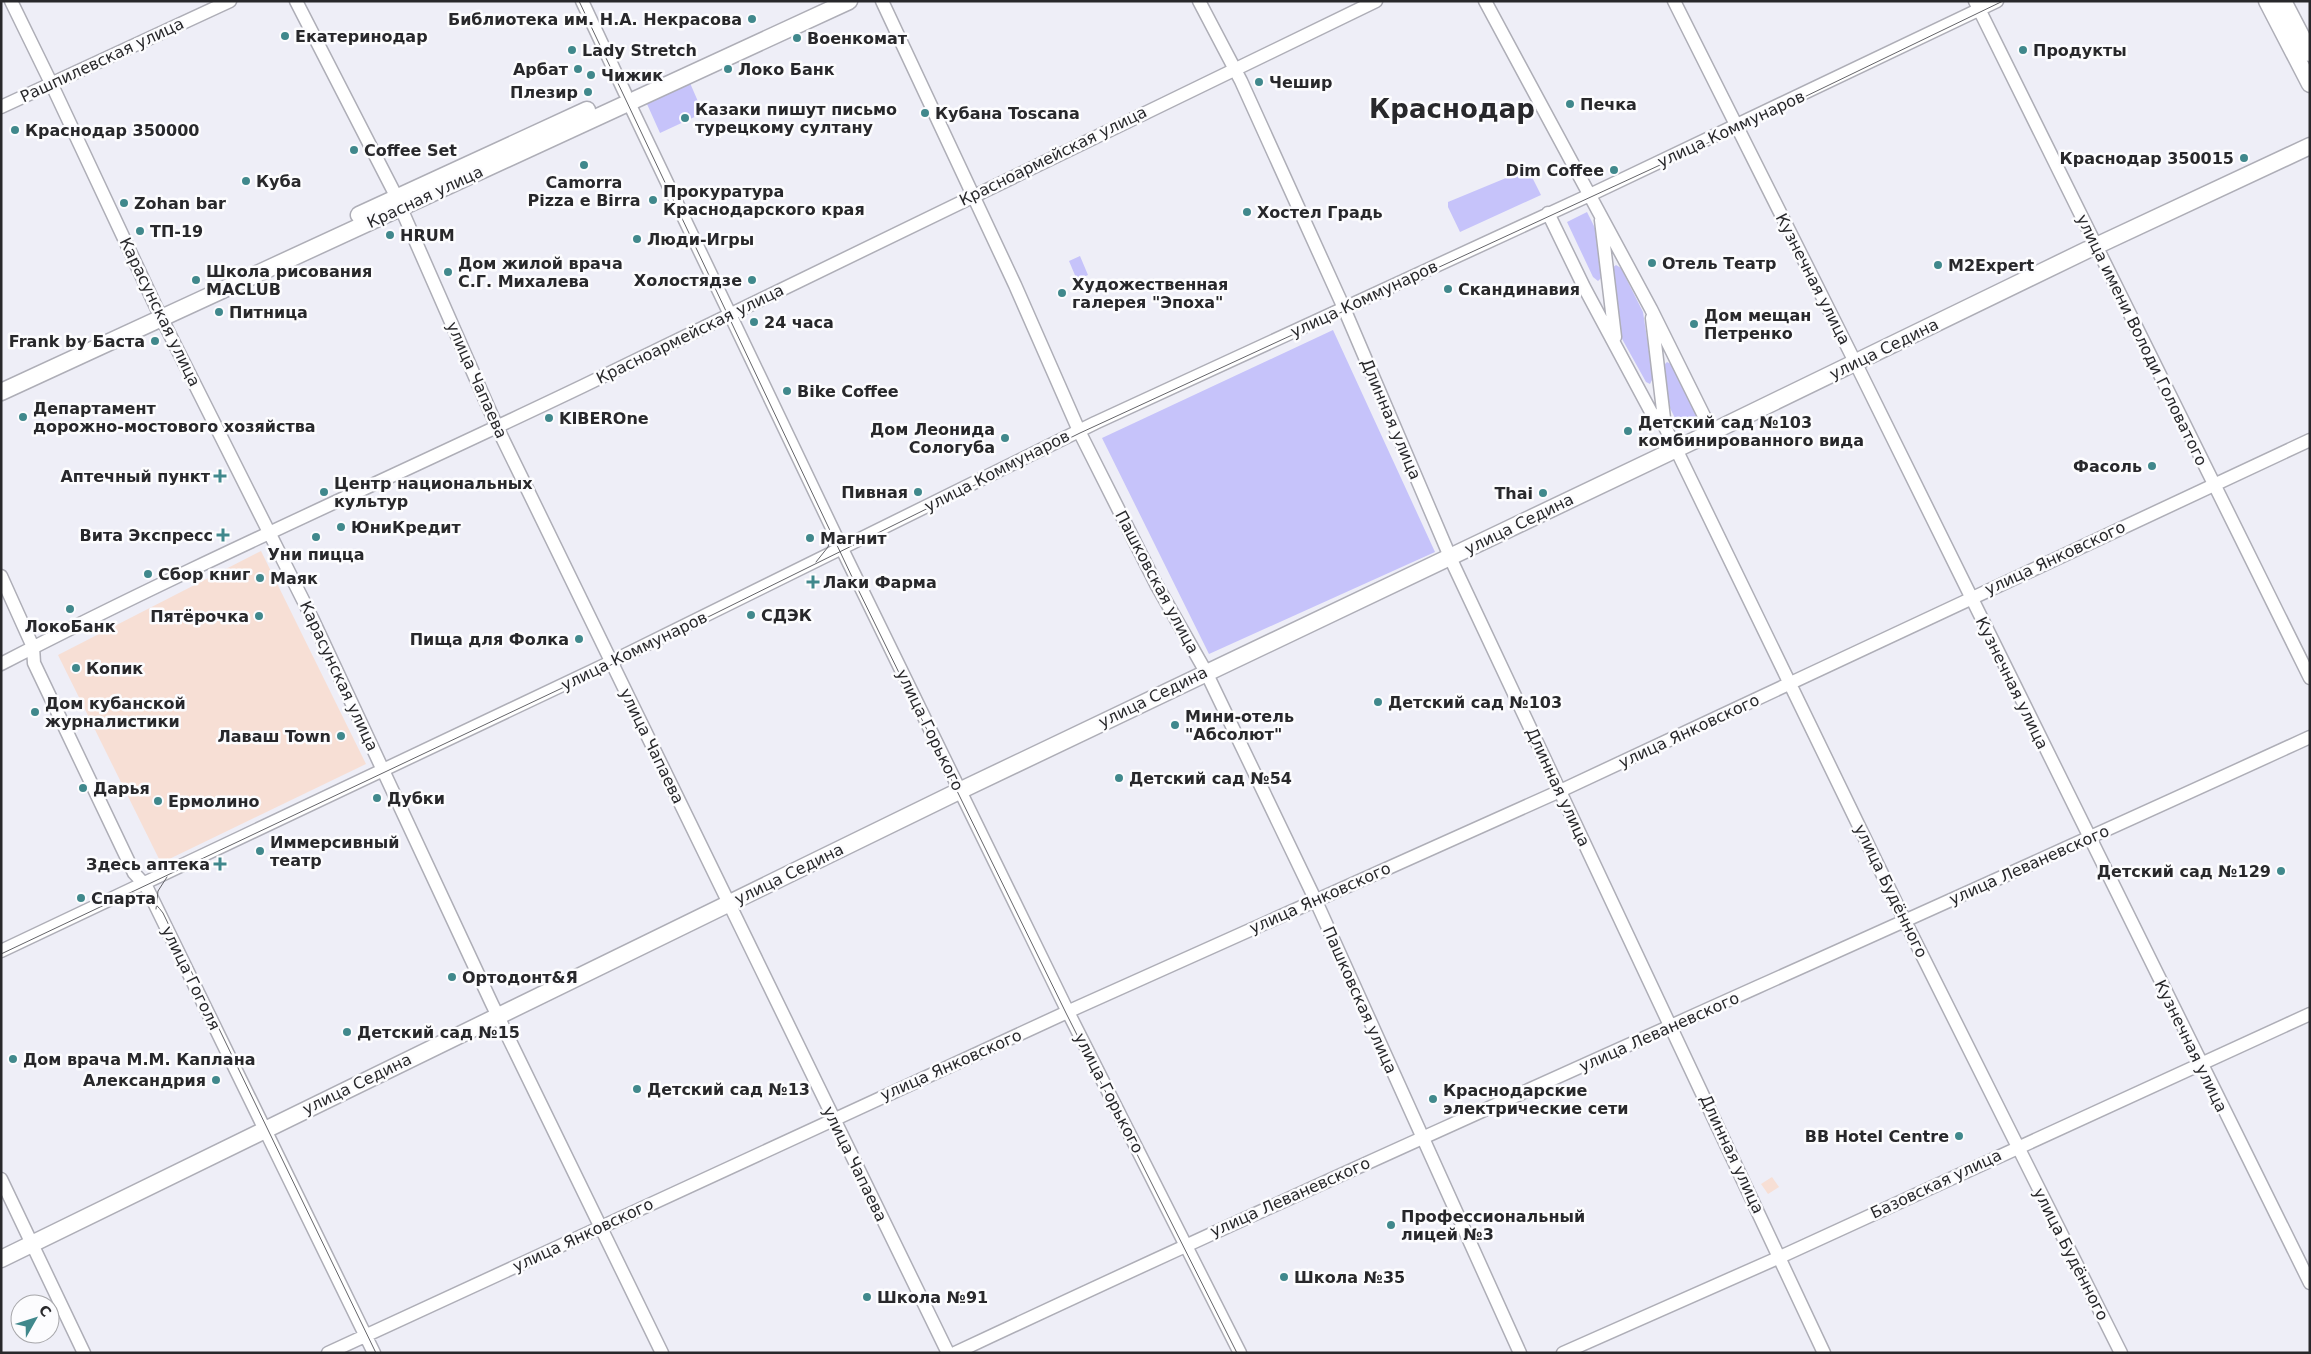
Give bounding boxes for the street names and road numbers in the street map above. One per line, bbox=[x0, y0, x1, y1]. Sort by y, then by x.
street label: Рашпилевская улица bbox=[17, 14, 187, 106]
street label: улица Коммунаров bbox=[1654, 87, 1808, 171]
street label: Красноармейская улица bbox=[956, 102, 1150, 210]
street label: Красная улица bbox=[364, 162, 486, 232]
street label: Кузнечная улица bbox=[1772, 210, 1854, 348]
street label: улица имени Володи Головатого bbox=[2073, 211, 2211, 469]
street label: Карасунская улица bbox=[116, 234, 204, 390]
street label: улица Коммунаров bbox=[1287, 257, 1441, 341]
street label: Красноармейская улица bbox=[593, 280, 787, 388]
street label: улица Седина bbox=[1827, 314, 1941, 384]
street label: улица Чапаева bbox=[443, 319, 511, 441]
street label: Длинная улица bbox=[1357, 356, 1425, 482]
street label: улица Коммунаров bbox=[921, 426, 1073, 516]
street label: улица Седина bbox=[1462, 489, 1576, 559]
street label: Пашковская улица bbox=[1111, 507, 1203, 657]
street label: улица Янковского bbox=[1982, 517, 2128, 599]
street label: Карасунская улица bbox=[296, 598, 382, 754]
street label: улица Коммунаров bbox=[558, 607, 710, 695]
street label: Кузнечная улица bbox=[1972, 614, 2052, 752]
street label: улица Седина bbox=[1096, 662, 1210, 732]
street label: улица Горького bbox=[892, 666, 968, 794]
street label: улица Чапаева bbox=[616, 685, 688, 807]
street label: улица Янковского bbox=[1616, 690, 1762, 772]
street label: Длинная улица bbox=[1522, 724, 1594, 850]
street label: улица Будённого bbox=[1850, 821, 1932, 961]
street label: улица Леваневского bbox=[1946, 821, 2112, 909]
street label: улица Седина bbox=[732, 839, 846, 909]
street label: улица Янковского bbox=[1246, 858, 1394, 938]
street label: улица Гоголя bbox=[158, 923, 224, 1033]
street label: Пашковская улица bbox=[1319, 923, 1401, 1077]
street label: Кузнечная улица bbox=[2151, 977, 2231, 1115]
street label: улица Леваневского bbox=[1576, 988, 1742, 1076]
street label: улица Янковского bbox=[877, 1025, 1025, 1105]
street label: улица Горького bbox=[1070, 1030, 1148, 1156]
street label: улица Седина bbox=[300, 1049, 414, 1119]
street label: Длинная улица bbox=[1696, 1091, 1768, 1217]
street label: улица Чапаева bbox=[819, 1103, 891, 1225]
street label: Базовская улица bbox=[1868, 1145, 2004, 1223]
street label: улица Леваневского bbox=[1207, 1153, 1373, 1241]
street label: улица Будённого bbox=[2029, 1185, 2113, 1323]
street label: улица Янковского bbox=[510, 1194, 656, 1276]

